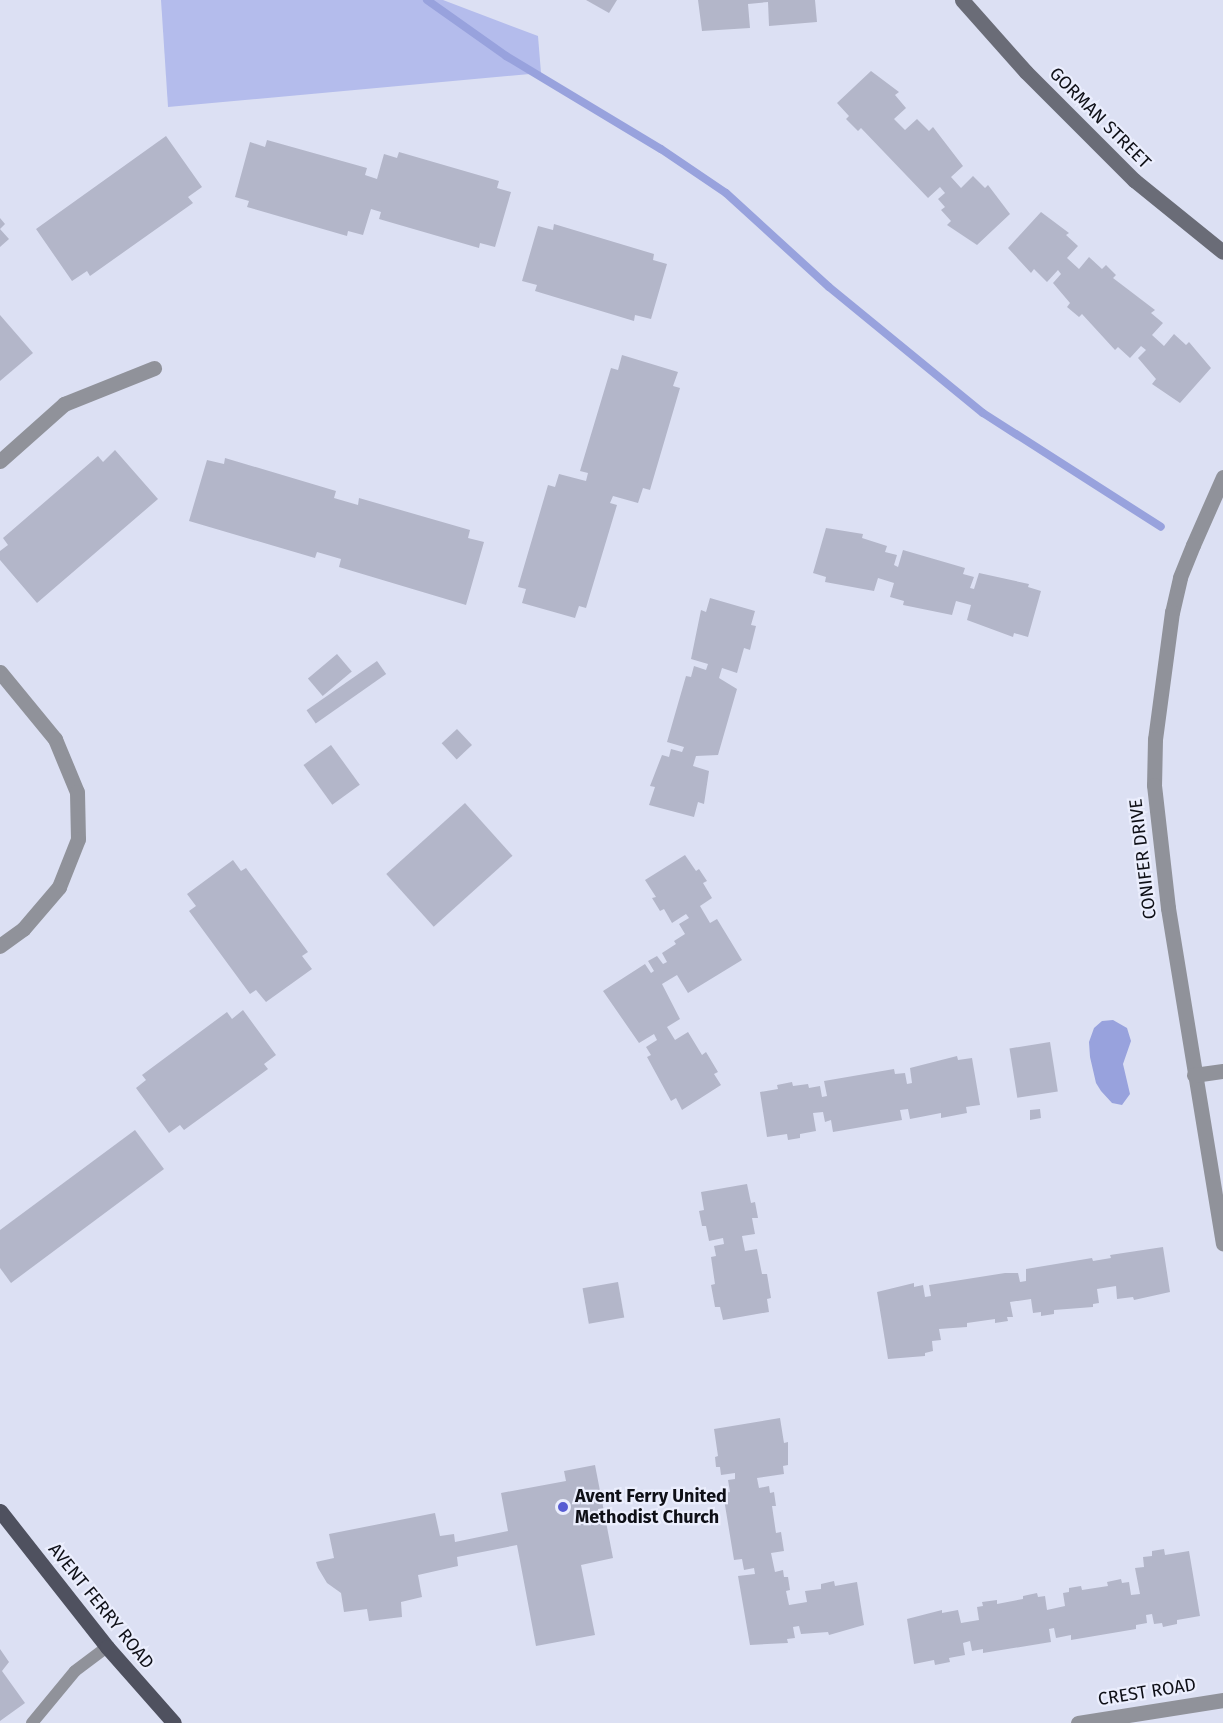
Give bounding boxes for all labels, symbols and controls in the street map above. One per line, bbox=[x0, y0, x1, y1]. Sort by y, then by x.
street label: GORMAN STREET bbox=[1045, 63, 1155, 173]
street label: CONIFER DRIVE bbox=[1125, 797, 1161, 921]
place label: Avent Ferry United Methodist Church bbox=[575, 1486, 727, 1528]
marker: Avent Ferry United Methodist Church bbox=[556, 1500, 570, 1514]
street label: AVENT FERRY ROAD bbox=[44, 1539, 158, 1673]
street label: CREST ROAD bbox=[1097, 1674, 1197, 1710]

